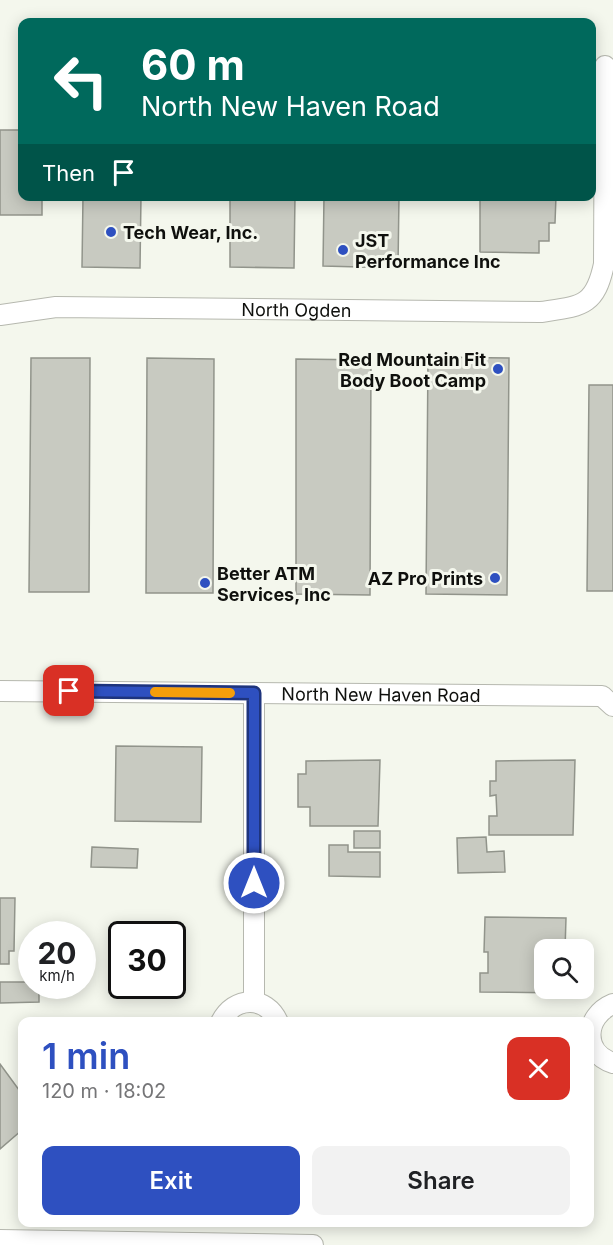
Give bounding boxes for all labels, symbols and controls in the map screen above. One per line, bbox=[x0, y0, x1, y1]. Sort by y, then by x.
text: 60 m bbox=[141, 39, 245, 90]
icon: left bbox=[42, 42, 120, 120]
text: North New Haven Road bbox=[141, 90, 440, 123]
icon: arrive bbox=[107, 156, 140, 189]
text: Then bbox=[42, 160, 95, 186]
place label: Tech Wear, Inc. bbox=[123, 222, 258, 243]
marker: Tech Wear, Inc. bbox=[104, 225, 118, 239]
place label: JST Performance Inc bbox=[355, 230, 501, 272]
marker: JST Performance Inc bbox=[336, 243, 350, 257]
street label: North Ogden bbox=[241, 298, 352, 321]
place label: Red Mountain Fit Body Boot Camp bbox=[338, 349, 486, 391]
marker: Red Mountain Fit Body Boot Camp bbox=[491, 362, 505, 376]
place label: Better ATM Services, Inc bbox=[217, 563, 331, 605]
place label: AZ Pro Prints bbox=[368, 568, 483, 589]
marker: AZ Pro Prints bbox=[488, 571, 502, 585]
marker: Better ATM Services, Inc bbox=[198, 576, 212, 590]
pin bbox=[43, 665, 94, 716]
icon: arrive bbox=[52, 674, 85, 707]
street label: North New Haven Road bbox=[281, 683, 481, 705]
position arrow bbox=[222, 851, 286, 915]
speed limit sign: 30 bbox=[108, 921, 186, 999]
text: 20 bbox=[37, 935, 77, 971]
map controls bbox=[534, 939, 594, 999]
button: search bbox=[534, 939, 594, 999]
text: km/h bbox=[39, 966, 75, 985]
text: 1 min bbox=[42, 1034, 130, 1078]
button: close bbox=[507, 1037, 570, 1100]
text: 120 m · 18:02 bbox=[42, 1079, 166, 1103]
button: Exit bbox=[42, 1146, 300, 1215]
button: Share bbox=[312, 1146, 570, 1215]

